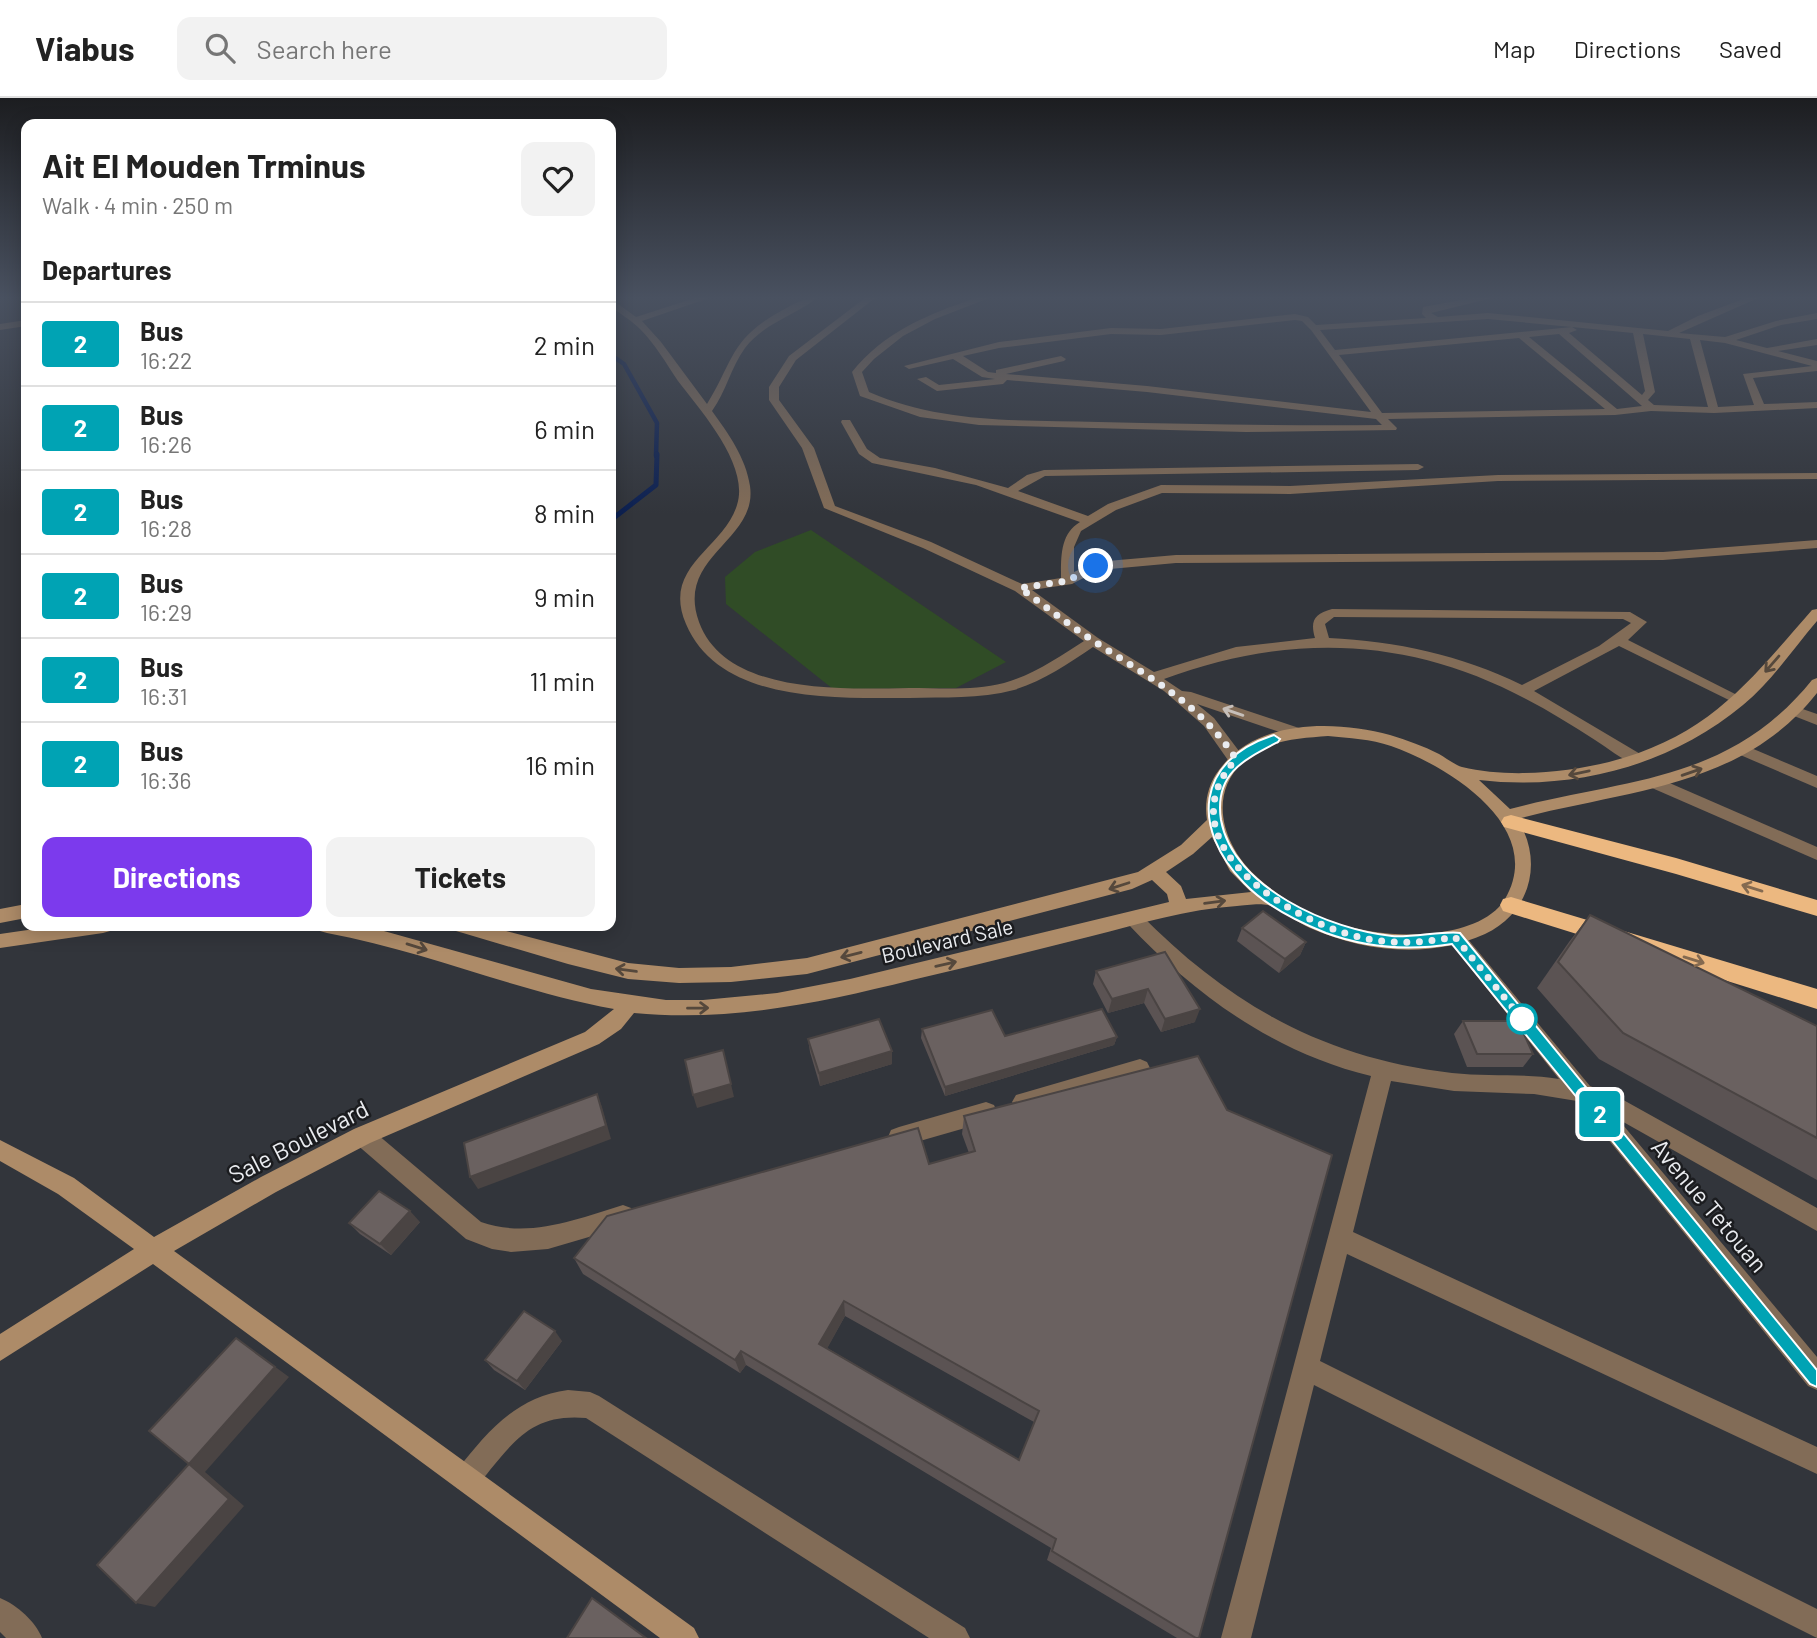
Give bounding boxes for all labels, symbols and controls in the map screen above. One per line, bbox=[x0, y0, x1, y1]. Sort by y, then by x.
search box bbox=[177, 17, 667, 80]
text: Viabus bbox=[35, 28, 135, 68]
icon: search bbox=[201, 29, 239, 67]
text: Search here bbox=[257, 33, 392, 64]
text: Map bbox=[1493, 34, 1536, 63]
text: Directions bbox=[1574, 34, 1681, 63]
text: Saved bbox=[1719, 34, 1782, 63]
button: heart bbox=[521, 142, 595, 216]
text: Ait El Mouden Trminus bbox=[42, 145, 366, 185]
text: Walk · 4 min · 250 m bbox=[42, 191, 233, 219]
text: Departures bbox=[42, 254, 172, 285]
text: Bus bbox=[140, 315, 183, 346]
text: 2 bbox=[74, 329, 87, 358]
text: 2 min bbox=[534, 329, 595, 360]
text: 16:22 bbox=[140, 346, 192, 374]
text: Bus bbox=[140, 399, 183, 430]
text: 2 bbox=[74, 413, 87, 442]
text: 6 min bbox=[534, 413, 595, 444]
text: 16:26 bbox=[140, 430, 192, 458]
text: Bus bbox=[140, 483, 183, 514]
text: 2 bbox=[74, 497, 87, 526]
text: 8 min bbox=[534, 497, 595, 528]
text: 16:28 bbox=[140, 514, 192, 542]
your location bbox=[1078, 548, 1113, 583]
text: Bus bbox=[140, 567, 183, 598]
text: 2 bbox=[74, 581, 87, 610]
text: 9 min bbox=[534, 581, 595, 612]
text: 16:29 bbox=[140, 598, 192, 626]
text: Bus bbox=[140, 651, 183, 682]
one-way arrow bbox=[1764, 655, 1780, 673]
text: 2 bbox=[74, 665, 87, 694]
text: 11 min bbox=[529, 665, 595, 696]
text: 16:31 bbox=[140, 682, 187, 710]
one-way arrow bbox=[1222, 705, 1244, 717]
text: Bus bbox=[140, 735, 183, 766]
text: 2 bbox=[74, 749, 87, 778]
text: 16 min bbox=[525, 749, 595, 780]
one-way arrow bbox=[1680, 765, 1702, 777]
text: 16:36 bbox=[140, 766, 191, 794]
one-way arrow bbox=[1568, 767, 1591, 781]
button: Directions bbox=[42, 837, 312, 917]
button: Tickets bbox=[326, 837, 595, 917]
one-way arrow bbox=[1109, 881, 1131, 893]
one-way arrow bbox=[1741, 881, 1763, 894]
one-way arrow bbox=[1203, 895, 1226, 908]
street label: Boulevard Sale bbox=[879, 913, 1015, 967]
one-way arrow bbox=[406, 942, 428, 955]
one-way arrow bbox=[840, 949, 863, 962]
one-way arrow bbox=[1682, 954, 1704, 967]
one-way arrow bbox=[934, 957, 957, 970]
one-way arrow bbox=[615, 963, 638, 976]
one-way arrow bbox=[687, 1001, 710, 1015]
unlabelled marker bbox=[1507, 1004, 1537, 1034]
line badge: 2 bbox=[1577, 1091, 1623, 1137]
street label: Sale Boulevard bbox=[223, 1093, 373, 1189]
text: 2 bbox=[1593, 1099, 1607, 1128]
street label: Avenue Tetouan bbox=[1646, 1132, 1774, 1278]

